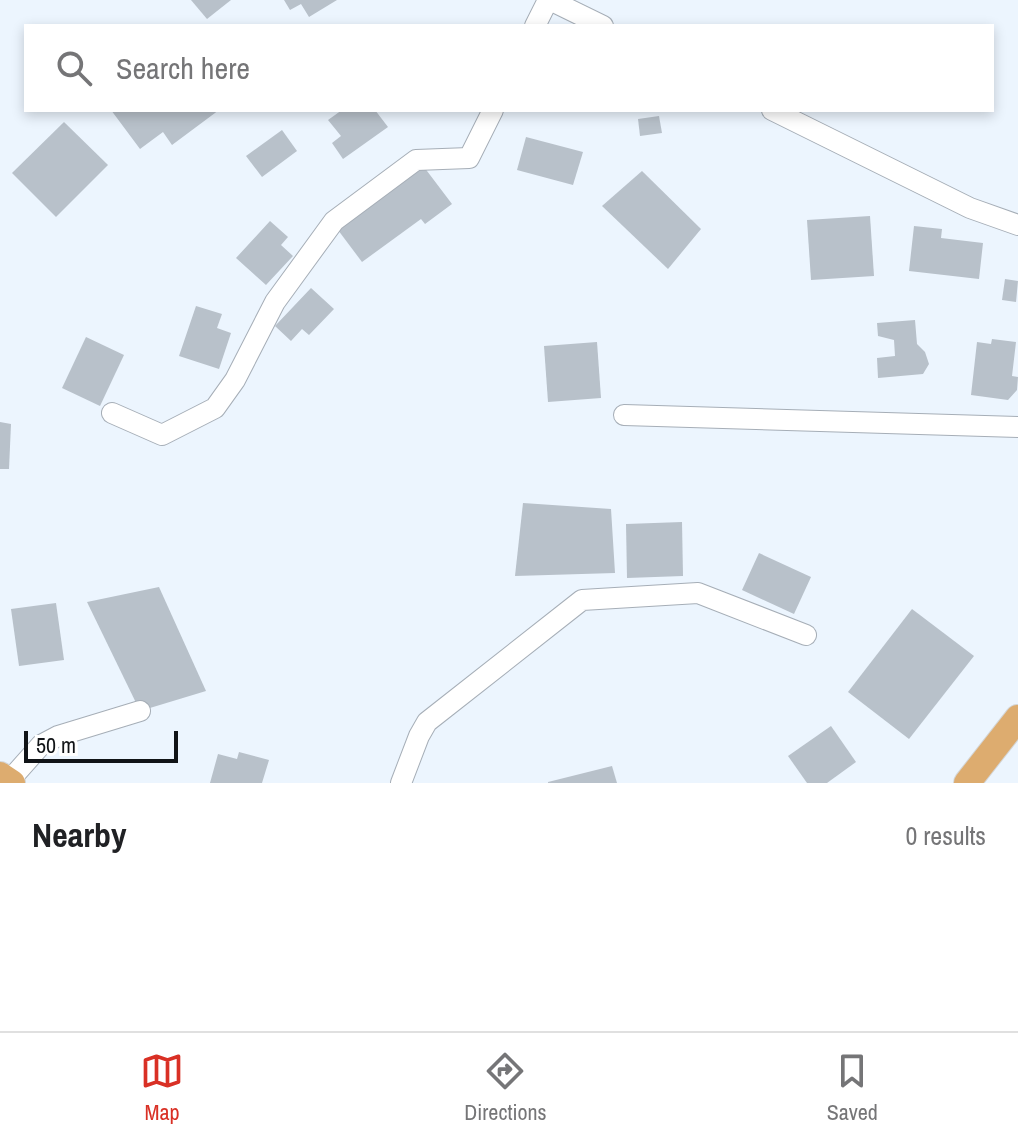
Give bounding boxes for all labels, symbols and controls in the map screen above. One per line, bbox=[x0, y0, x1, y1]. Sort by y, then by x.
search box bbox=[24, 24, 994, 112]
icon: search bbox=[52, 46, 96, 90]
text: Search here bbox=[116, 48, 250, 88]
scale bar bbox=[24, 727, 178, 763]
text: 50 m bbox=[36, 730, 76, 760]
text: Nearby bbox=[32, 812, 127, 858]
text: 0 results bbox=[905, 818, 986, 853]
tab: Map bbox=[140, 1049, 184, 1127]
tab: Directions bbox=[464, 1049, 547, 1127]
tab: Saved bbox=[827, 1049, 878, 1127]

